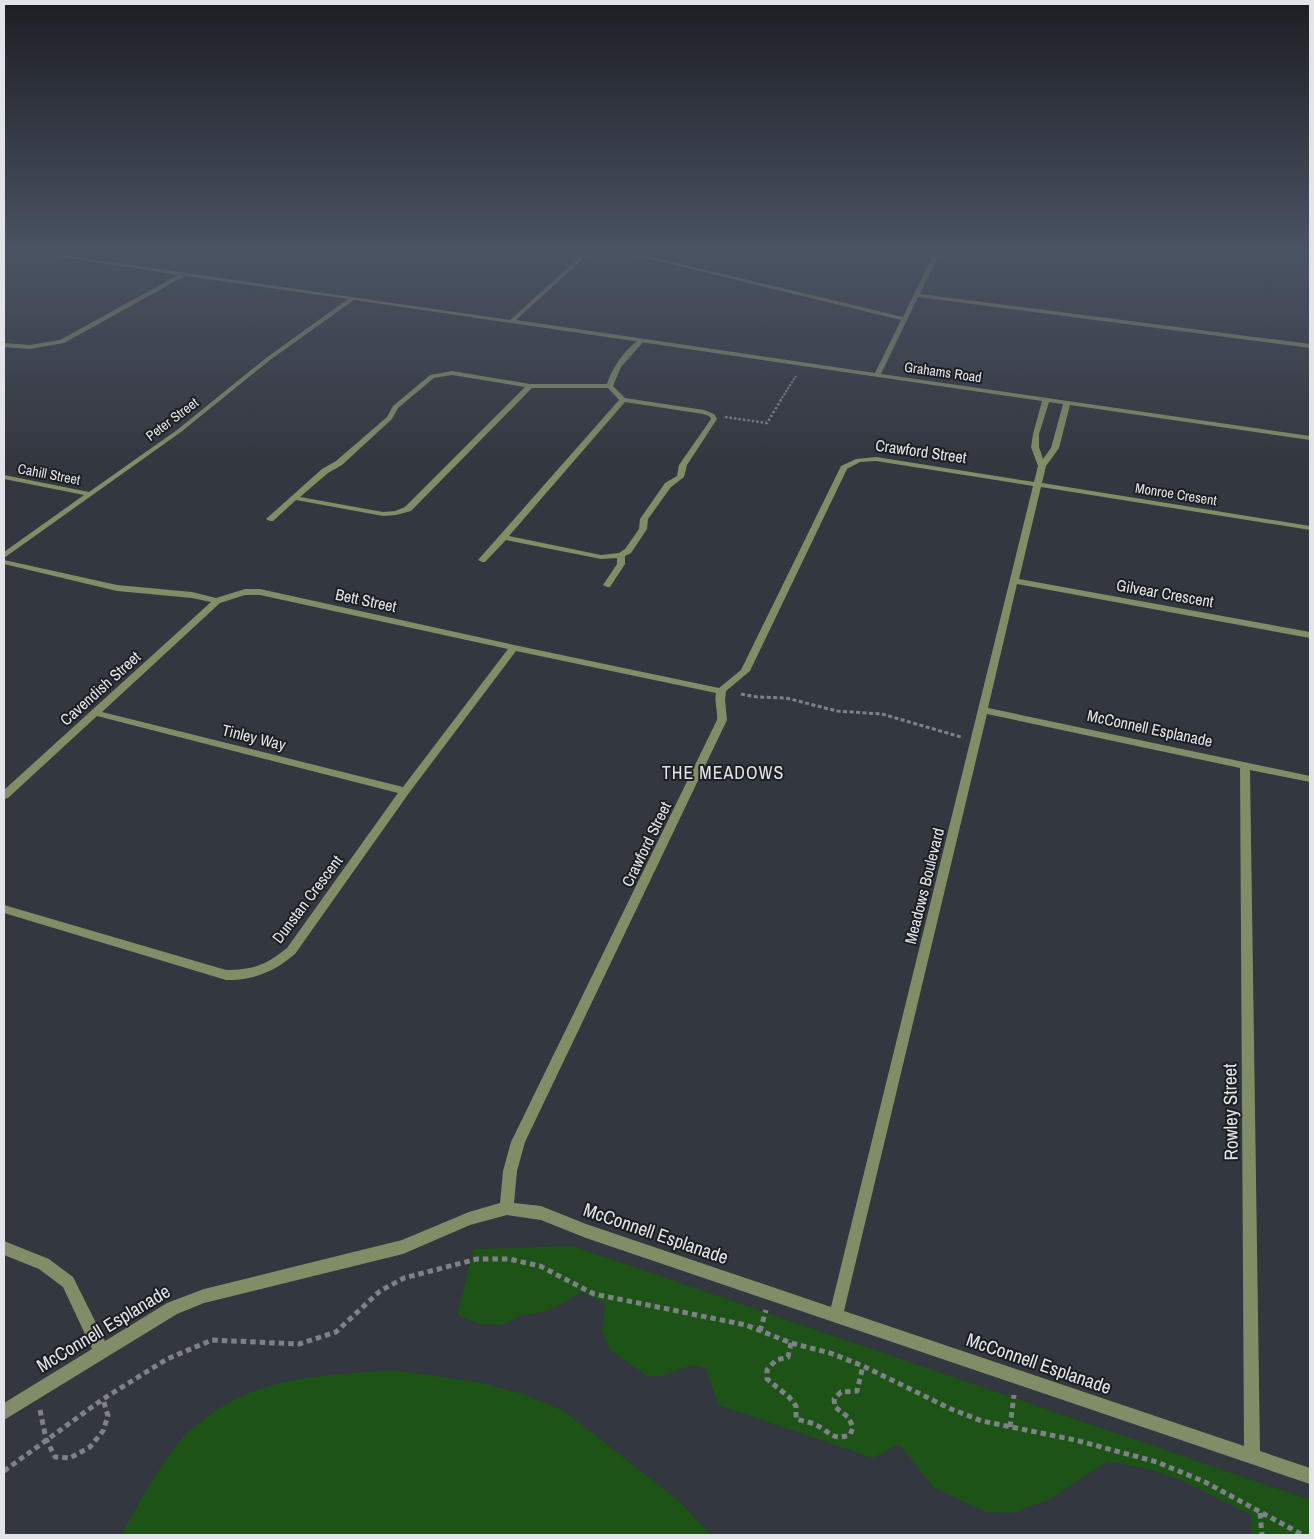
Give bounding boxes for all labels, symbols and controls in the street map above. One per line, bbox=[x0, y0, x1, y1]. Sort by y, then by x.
street label: Grahams Road bbox=[903, 358, 983, 386]
street label: Peter Street bbox=[142, 393, 202, 445]
street label: Crawford Street bbox=[874, 434, 968, 468]
street label: Cahill Street bbox=[16, 459, 82, 489]
street label: Monroe Cresent bbox=[1134, 479, 1218, 509]
street label: Gilvear Crescent bbox=[1115, 574, 1216, 612]
street label: Bett Street bbox=[333, 583, 399, 617]
street label: Cavendish Street bbox=[55, 646, 145, 730]
street label: McConnell Esplanade bbox=[1085, 704, 1215, 752]
street label: Tinley Way bbox=[220, 718, 289, 756]
district label: THE MEADOWS bbox=[662, 760, 784, 785]
street label: Crawford Street bbox=[616, 798, 676, 890]
street label: Meadows Boulevard bbox=[899, 826, 949, 946]
street label: Dunstan Crescent bbox=[267, 850, 348, 948]
street label: Rowley Street bbox=[1216, 1063, 1244, 1161]
street label: McConnell Esplanade bbox=[580, 1196, 732, 1270]
street label: McConnell Esplanade bbox=[31, 1278, 175, 1378]
street label: McConnell Esplanade bbox=[963, 1326, 1115, 1400]

